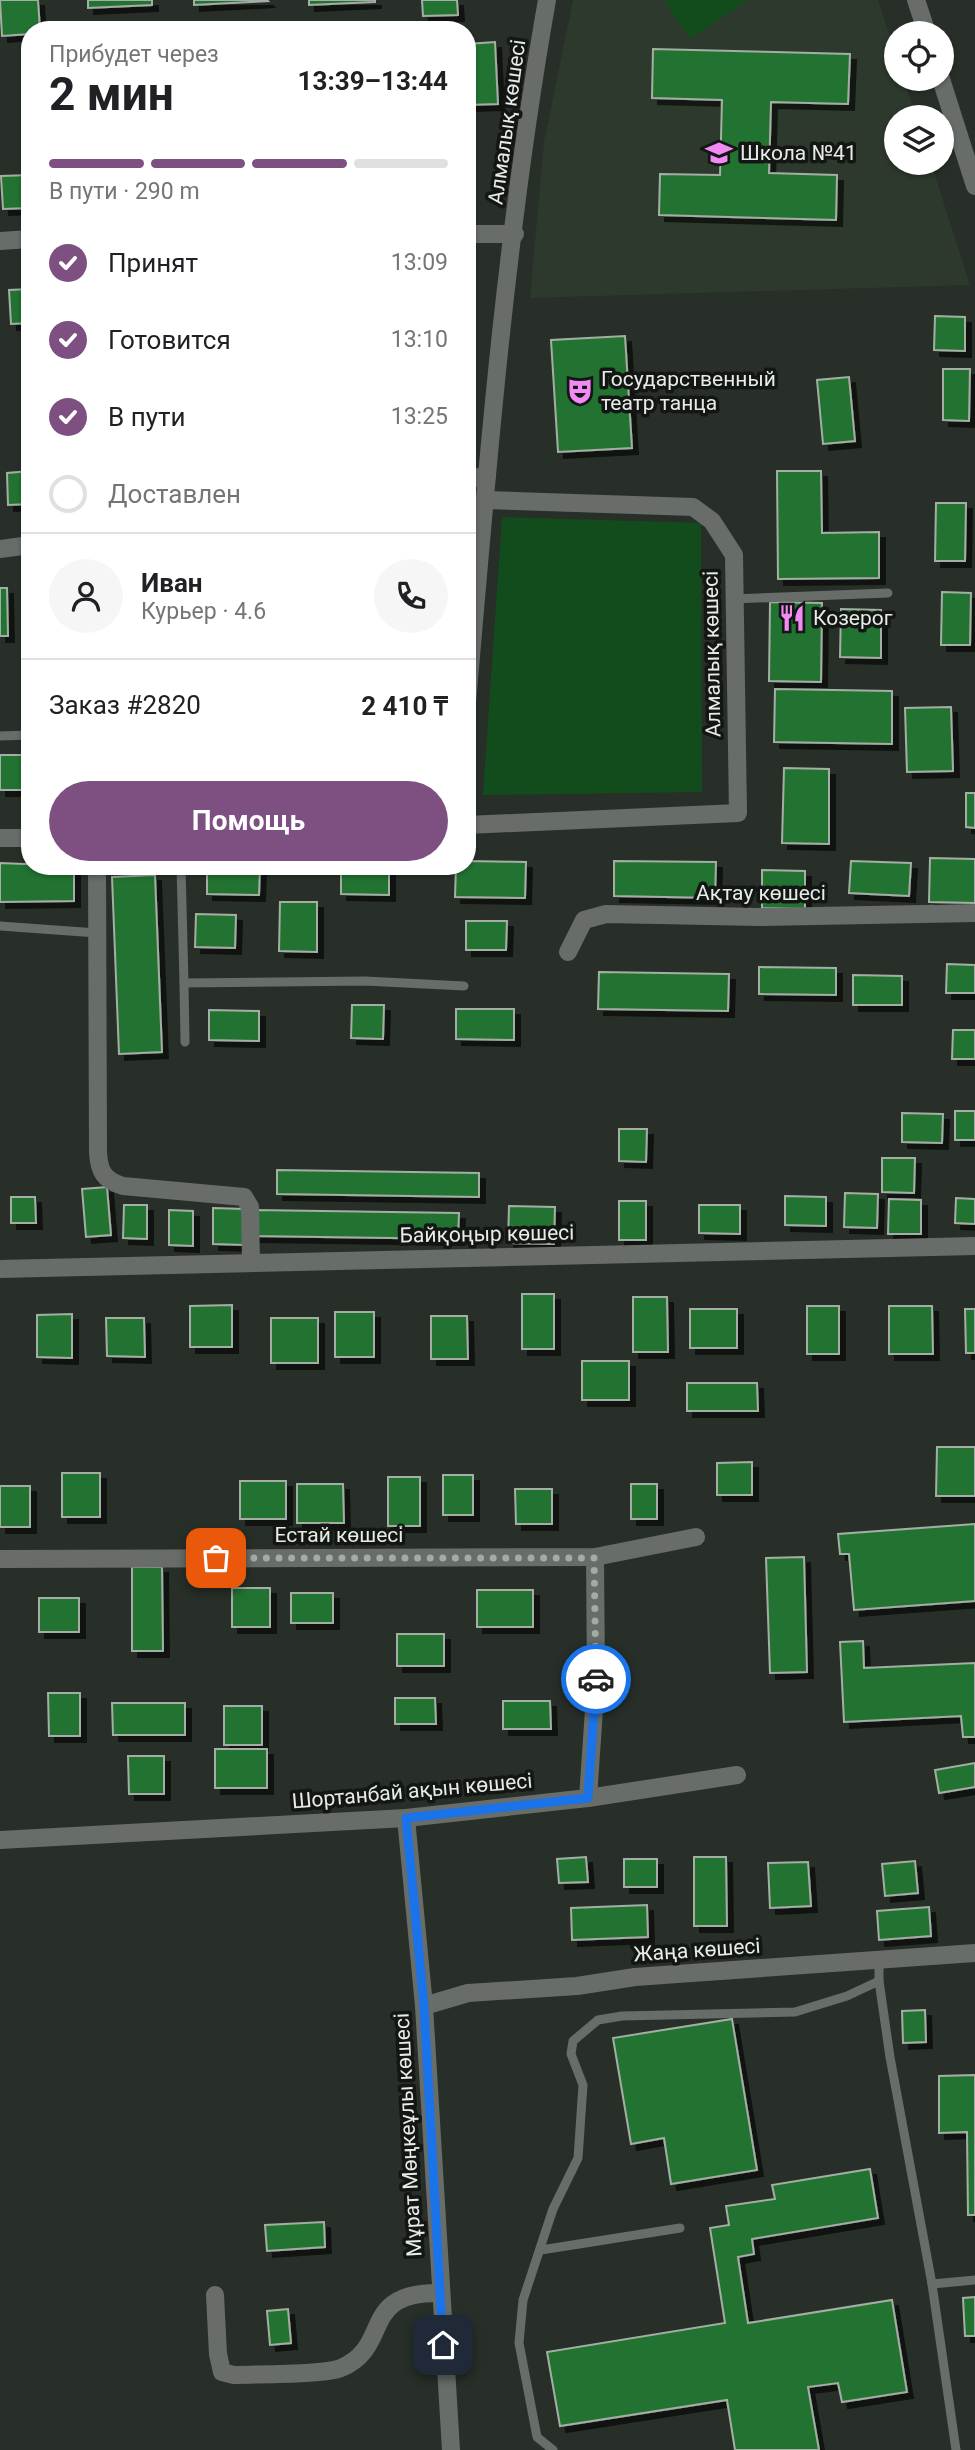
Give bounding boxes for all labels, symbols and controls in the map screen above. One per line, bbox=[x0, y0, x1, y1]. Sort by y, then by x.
map controls bbox=[884, 21, 954, 175]
button: locate bbox=[884, 21, 954, 91]
street label: Алмалық көшесі bbox=[484, 38, 530, 206]
text: Прибудет через bbox=[49, 41, 219, 68]
text: 13:39–13:44 bbox=[298, 66, 448, 96]
text: 2 мин bbox=[49, 67, 174, 121]
button: layers bbox=[884, 105, 954, 175]
school or university icon: Школа №41 bbox=[704, 138, 734, 168]
place label: Школа №41 bbox=[740, 141, 857, 165]
text: В пути · 290 m bbox=[49, 178, 200, 205]
icon: check bbox=[49, 244, 87, 282]
text: Принят bbox=[108, 248, 198, 278]
text: 13:09 bbox=[391, 249, 448, 276]
icon: check bbox=[49, 321, 87, 359]
text: Готовится bbox=[108, 325, 231, 355]
text: 13:10 bbox=[391, 326, 448, 353]
place label: Государственный театр танца bbox=[601, 367, 776, 415]
theatre icon: Государственный театр танца bbox=[565, 376, 595, 406]
icon: check bbox=[49, 398, 87, 436]
text: В пути bbox=[108, 402, 185, 432]
text: 13:25 bbox=[391, 403, 448, 430]
text: Доставлен bbox=[108, 479, 241, 509]
button: person bbox=[49, 559, 123, 633]
button: phone bbox=[374, 559, 448, 633]
text: Иван bbox=[141, 568, 203, 598]
street label: Алмалық көшесі bbox=[699, 571, 725, 737]
text: Курьер · 4.6 bbox=[141, 598, 266, 625]
restaurant icon: Козерог bbox=[777, 603, 807, 633]
place label: Козерог bbox=[813, 606, 893, 630]
text: Заказ #2820 bbox=[49, 690, 201, 720]
text: 2 410 ₸ bbox=[361, 691, 448, 721]
button: Помощь bbox=[49, 781, 448, 861]
street label: Ақтау көшесі bbox=[696, 881, 826, 905]
street label: Байқоңыр көшесі bbox=[400, 1220, 574, 1248]
street label: Естай көшесі bbox=[275, 1523, 403, 1547]
pin bbox=[186, 1528, 246, 1588]
icon: bag bbox=[197, 1539, 235, 1577]
courier bbox=[561, 1644, 631, 1714]
icon: car bbox=[577, 1660, 615, 1698]
street label: Шортанбай ақын көшесі bbox=[291, 1769, 533, 1813]
street label: Жаңа көшесі bbox=[633, 1934, 761, 1966]
street label: Мұрат Мөңкеұлы көшесі bbox=[390, 2013, 426, 2257]
pin bbox=[413, 2315, 473, 2375]
icon: home bbox=[424, 2326, 462, 2364]

